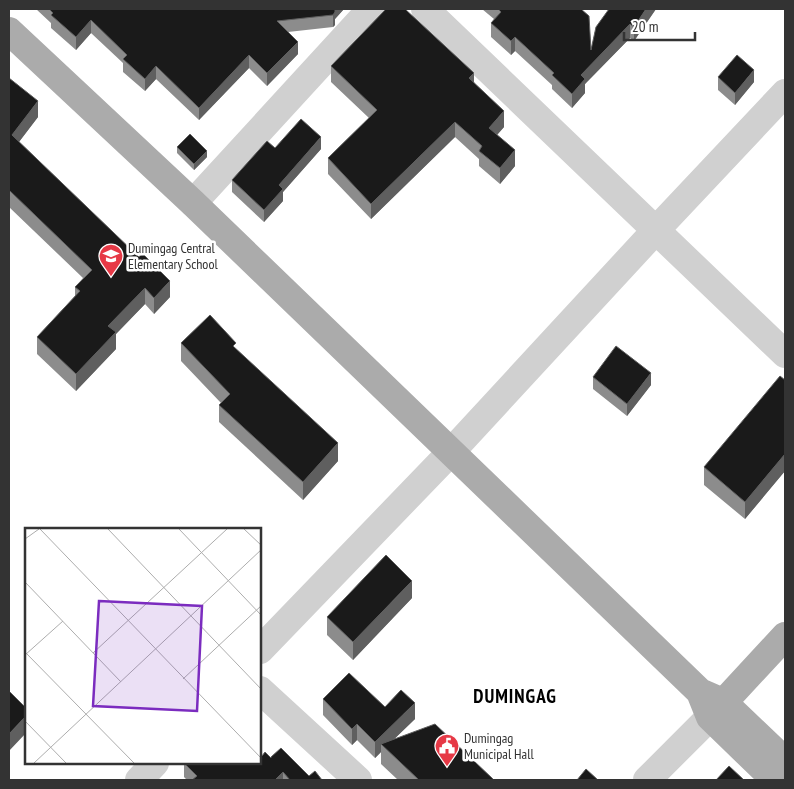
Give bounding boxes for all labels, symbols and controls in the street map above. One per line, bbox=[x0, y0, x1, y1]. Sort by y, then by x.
scale bar bbox=[624, 10, 695, 42]
text: 20 m bbox=[632, 17, 658, 36]
place label: Dumingag Central Elementary School bbox=[128, 239, 218, 273]
school or university icon: Dumingag Central Elementary School bbox=[98, 243, 124, 277]
inset map bbox=[25, 528, 261, 764]
district label: DUMINGAG bbox=[473, 684, 557, 708]
place label: Dumingag Municipal Hall bbox=[464, 729, 534, 763]
public building icon: Dumingag Municipal Hall bbox=[434, 733, 460, 767]

